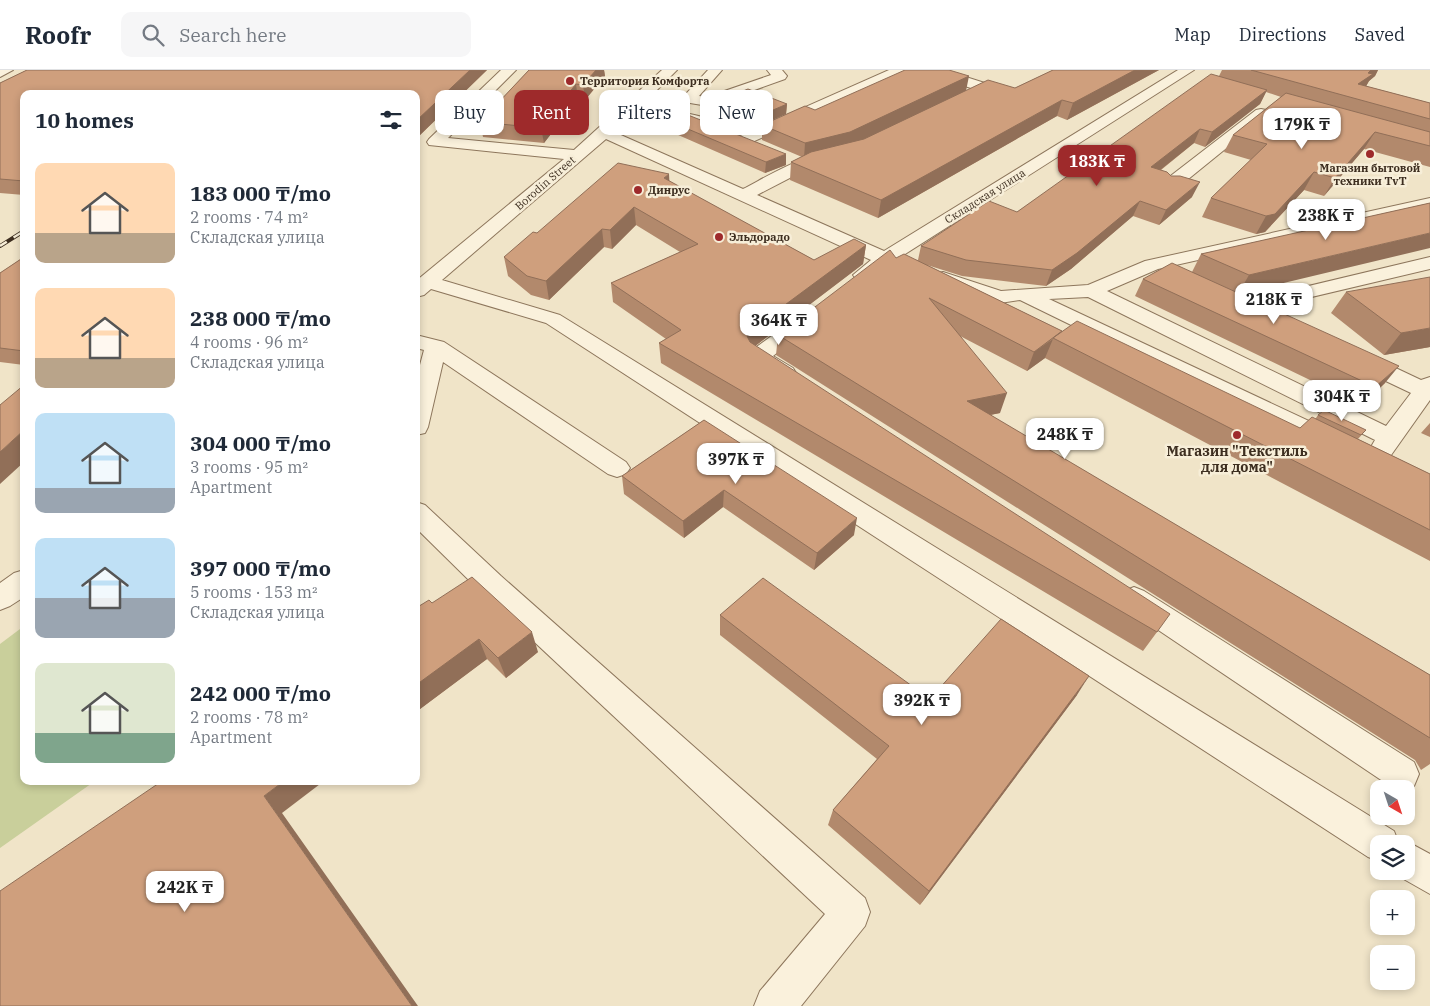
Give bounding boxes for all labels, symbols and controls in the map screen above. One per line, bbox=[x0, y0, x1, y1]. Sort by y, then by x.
search box bbox=[121, 12, 471, 57]
text: Roofr bbox=[25, 19, 91, 51]
icon: search bbox=[139, 21, 167, 49]
text: Search here bbox=[179, 23, 286, 47]
text: Map bbox=[1174, 23, 1211, 46]
text: Directions bbox=[1239, 23, 1327, 46]
text: Saved bbox=[1355, 23, 1405, 46]
place label: Территория Комфорта bbox=[580, 74, 709, 88]
marker: Территория Комфорта bbox=[564, 75, 576, 87]
chip: Buy bbox=[435, 90, 504, 135]
chip: Rent bbox=[514, 90, 589, 135]
chip: Filters bbox=[599, 90, 690, 135]
chip: New bbox=[700, 90, 773, 135]
text: 10 homes bbox=[35, 106, 134, 134]
icon: filters bbox=[377, 106, 405, 134]
pin: 179K ₸ bbox=[1261, 108, 1343, 150]
text: 179K ₸ bbox=[1274, 114, 1330, 134]
pin: 183K ₸ bbox=[1056, 144, 1138, 187]
marker: Магазин бытовой техники TvT bbox=[1364, 148, 1376, 160]
text: 183K ₸ bbox=[1069, 151, 1125, 171]
street label: Borodin Street bbox=[512, 153, 578, 213]
place label: Магазин бытовой техники TvT bbox=[1320, 161, 1421, 188]
street label: Складская улица bbox=[942, 166, 1028, 226]
text: 183 000 ₸/mo bbox=[190, 179, 331, 207]
icon: home bbox=[75, 183, 135, 243]
place label: Динрус bbox=[648, 183, 690, 197]
marker: Динрус bbox=[632, 184, 644, 196]
pin: 238K ₸ bbox=[1285, 198, 1367, 241]
text: 238K ₸ bbox=[1298, 205, 1354, 225]
text: 2 rooms · 74 m² bbox=[190, 207, 308, 227]
text: Складская улица bbox=[190, 227, 325, 247]
place label: Эльдорадо bbox=[729, 230, 790, 244]
marker: Эльдорадо bbox=[713, 231, 725, 243]
pin: 218K ₸ bbox=[1233, 282, 1315, 325]
text: 218K ₸ bbox=[1246, 289, 1302, 309]
text: 238 000 ₸/mo bbox=[190, 304, 331, 332]
pin: 364K ₸ bbox=[738, 304, 820, 346]
icon: home bbox=[75, 308, 135, 368]
text: 364K ₸ bbox=[751, 310, 807, 330]
text: 4 rooms · 96 m² bbox=[190, 332, 308, 352]
text: Складская улица bbox=[190, 352, 325, 372]
pin: 304K ₸ bbox=[1301, 380, 1383, 422]
text: 304K ₸ bbox=[1314, 386, 1370, 406]
pin: 248K ₸ bbox=[1024, 418, 1106, 460]
text: 248K ₸ bbox=[1037, 424, 1093, 444]
text: 304 000 ₸/mo bbox=[190, 429, 331, 457]
marker: Магазин "Текстиль для дома" bbox=[1231, 429, 1243, 441]
icon: home bbox=[75, 433, 135, 493]
pin: 397K ₸ bbox=[695, 442, 777, 485]
place label: Магазин "Текстиль для дома" bbox=[1166, 442, 1308, 476]
text: 397K ₸ bbox=[708, 449, 764, 469]
text: 3 rooms · 95 m² bbox=[190, 457, 308, 477]
text: Apartment bbox=[190, 477, 272, 497]
text: 397 000 ₸/mo bbox=[190, 554, 331, 582]
icon: home bbox=[75, 558, 135, 618]
text: 5 rooms · 153 m² bbox=[190, 582, 318, 602]
text: Складская улица bbox=[190, 602, 325, 622]
text: 242 000 ₸/mo bbox=[190, 679, 331, 707]
icon: home bbox=[75, 683, 135, 743]
pin: 392K ₸ bbox=[881, 684, 963, 726]
text: 392K ₸ bbox=[894, 690, 950, 710]
text: 2 rooms · 78 m² bbox=[190, 707, 308, 727]
text: Apartment bbox=[190, 727, 272, 747]
north arrow bbox=[1370, 780, 1415, 825]
map controls bbox=[1370, 780, 1415, 990]
button: layers bbox=[1370, 835, 1415, 880]
pin: 242K ₸ bbox=[144, 870, 226, 913]
text: 242K ₸ bbox=[157, 877, 213, 897]
button: + bbox=[1370, 890, 1415, 935]
button: − bbox=[1370, 945, 1415, 990]

